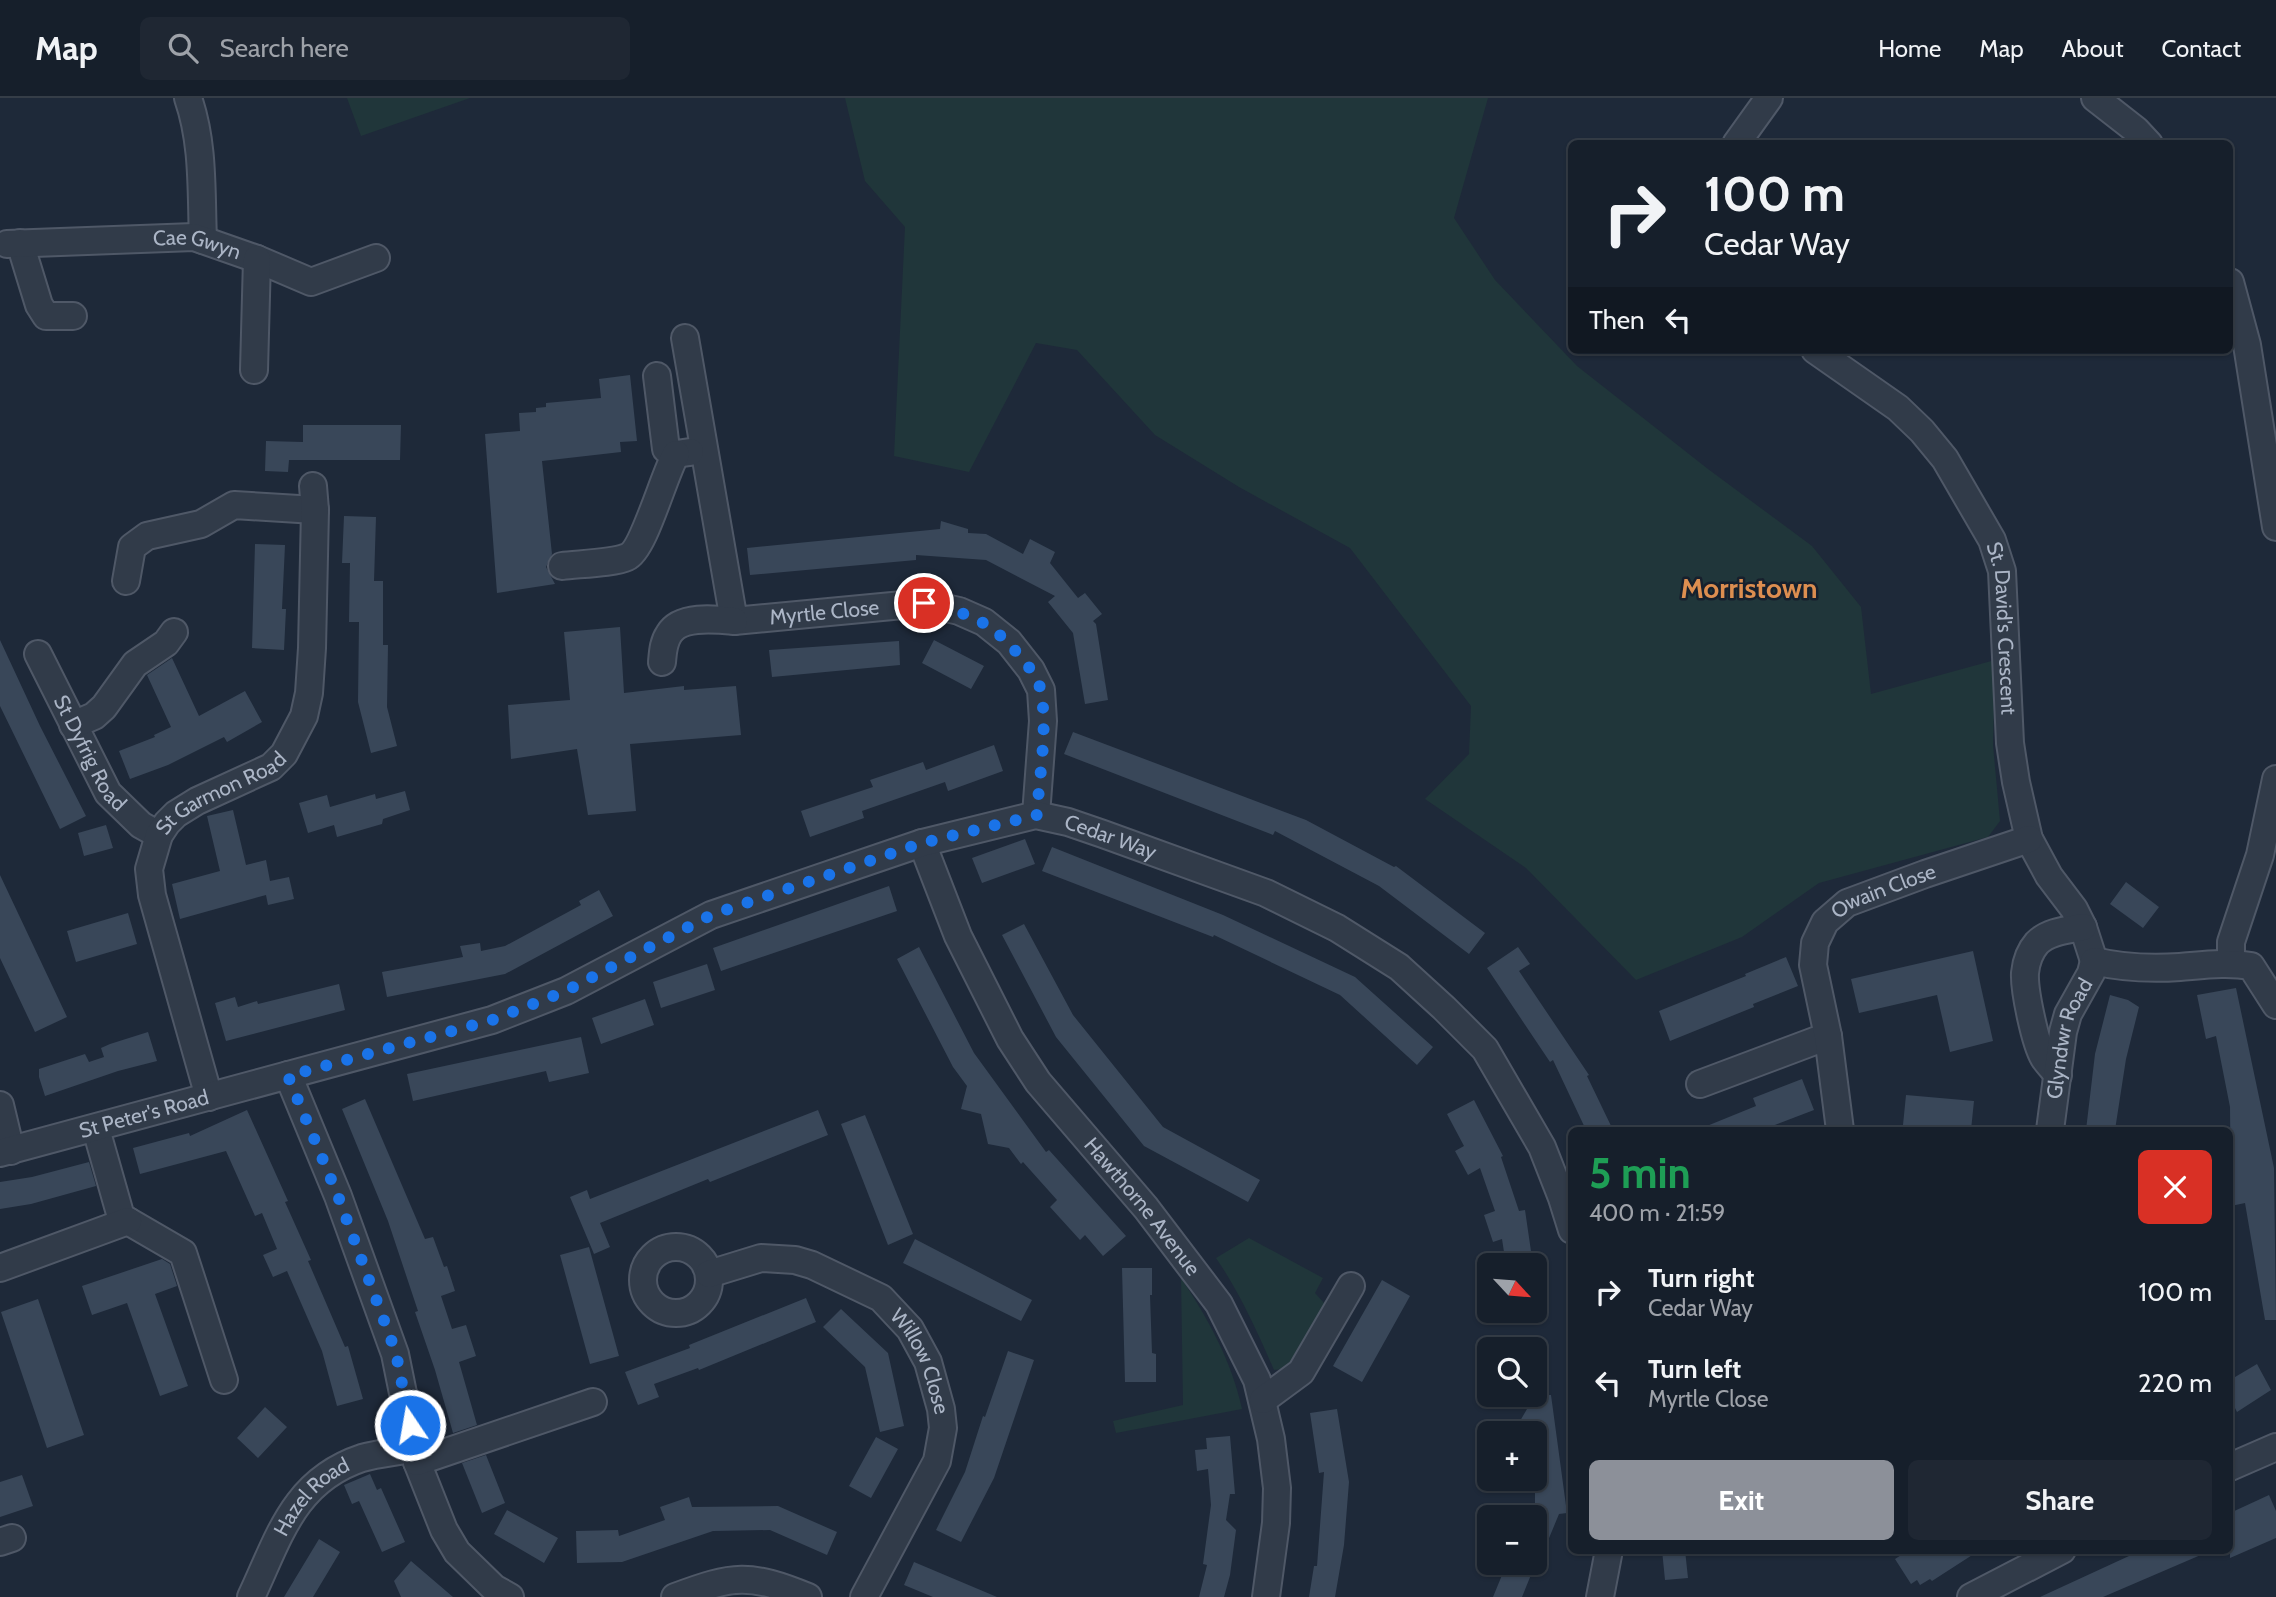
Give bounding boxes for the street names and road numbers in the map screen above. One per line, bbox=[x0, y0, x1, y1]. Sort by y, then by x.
street label: Cae Gwyn bbox=[152, 224, 244, 264]
street label: St. David's Crescent bbox=[1981, 539, 2022, 715]
street label: Myrtle Close bbox=[768, 594, 881, 630]
street label: St Dyfrig Road bbox=[49, 691, 132, 816]
street label: St Garmon Road bbox=[150, 746, 291, 839]
street label: Cedar Way bbox=[1061, 809, 1160, 864]
street label: Owain Close bbox=[1825, 858, 1939, 923]
street label: Glyndwr Road bbox=[2041, 974, 2098, 1100]
street label: St Peter's Road bbox=[76, 1084, 211, 1143]
street label: Hawthorne Avenue bbox=[1079, 1132, 1206, 1281]
street label: Willow Close bbox=[885, 1303, 955, 1417]
street label: Hazel Road bbox=[268, 1452, 353, 1540]

